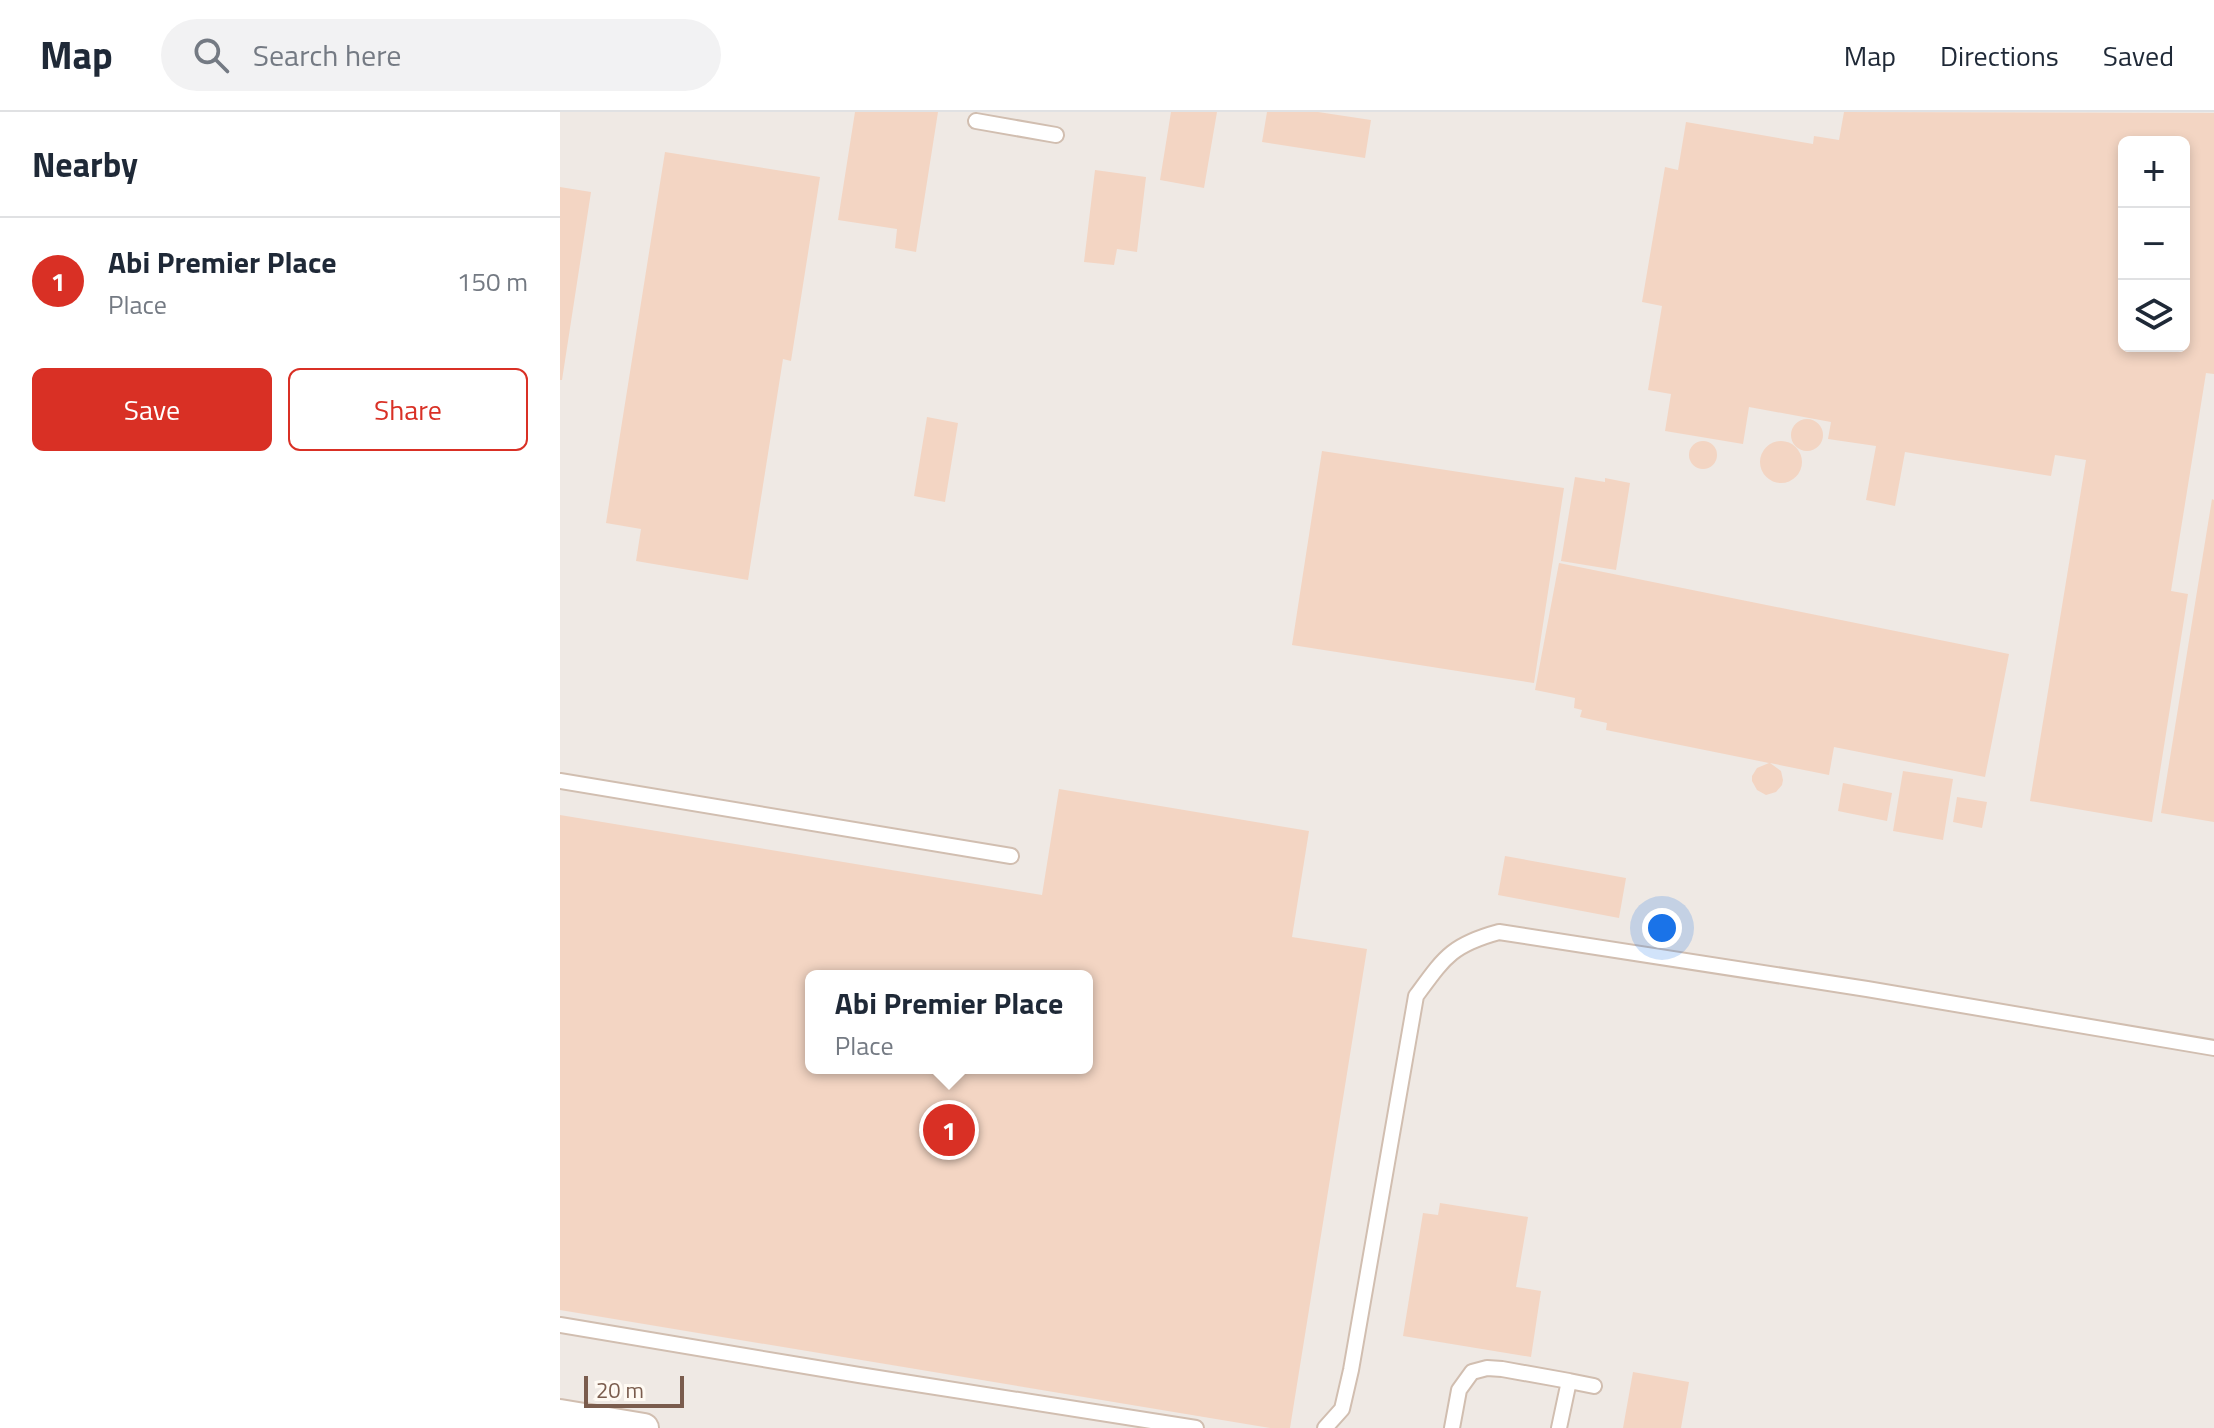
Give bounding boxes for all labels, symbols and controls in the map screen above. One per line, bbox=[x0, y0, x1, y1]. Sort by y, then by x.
search box bbox=[161, 19, 721, 91]
text: Map bbox=[40, 26, 113, 84]
text: Search here bbox=[253, 32, 402, 78]
icon: search bbox=[189, 33, 233, 77]
text: Map bbox=[1844, 34, 1896, 77]
text: Directions bbox=[1940, 34, 2059, 77]
text: Saved bbox=[2103, 34, 2174, 77]
map controls bbox=[2118, 136, 2190, 352]
button: + bbox=[2118, 136, 2190, 208]
text: Nearby bbox=[32, 138, 138, 190]
button: − bbox=[2118, 208, 2190, 280]
text: Abi Premier Place bbox=[108, 239, 336, 285]
text: 1 bbox=[51, 262, 65, 301]
text: 150 m bbox=[457, 262, 528, 301]
button: layers bbox=[2118, 280, 2190, 352]
text: Place bbox=[108, 285, 167, 324]
button: Save bbox=[32, 368, 272, 451]
button: Share bbox=[288, 368, 528, 451]
your location bbox=[1642, 908, 1682, 948]
popup bbox=[805, 970, 1093, 1074]
text: Abi Premier Place bbox=[835, 980, 1063, 1026]
text: Place bbox=[835, 1026, 894, 1065]
pin: 1 bbox=[923, 1100, 975, 1160]
scale bar bbox=[584, 1372, 684, 1408]
text: 20 m bbox=[596, 1373, 644, 1407]

